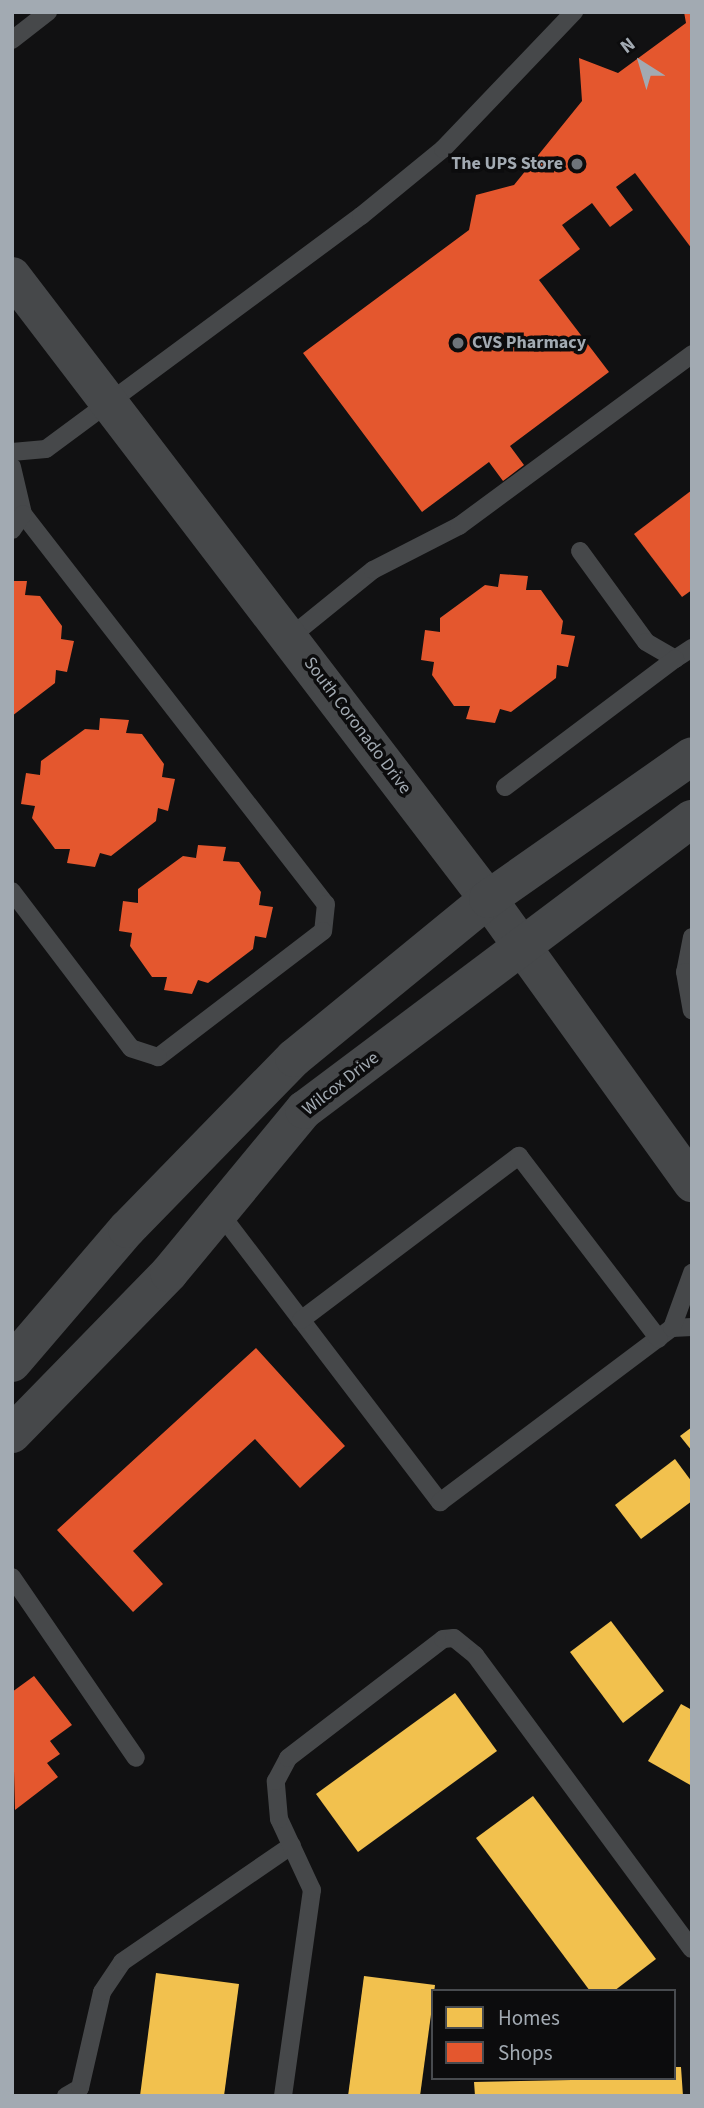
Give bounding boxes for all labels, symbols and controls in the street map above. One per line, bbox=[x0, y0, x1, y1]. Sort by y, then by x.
north arrow bbox=[606, 28, 676, 98]
text: N bbox=[615, 31, 641, 60]
place label: The UPS Store bbox=[451, 153, 563, 175]
marker: The UPS Store bbox=[569, 156, 585, 172]
place label: CVS Pharmacy bbox=[472, 332, 586, 354]
marker: CVS Pharmacy bbox=[450, 335, 466, 351]
street label: South Coronado Drive bbox=[298, 653, 416, 799]
street label: Wilcox Drive bbox=[298, 1047, 384, 1121]
legend bbox=[431, 1989, 676, 2080]
text: Homes bbox=[498, 2003, 560, 2033]
text: Shops bbox=[498, 2038, 552, 2068]

